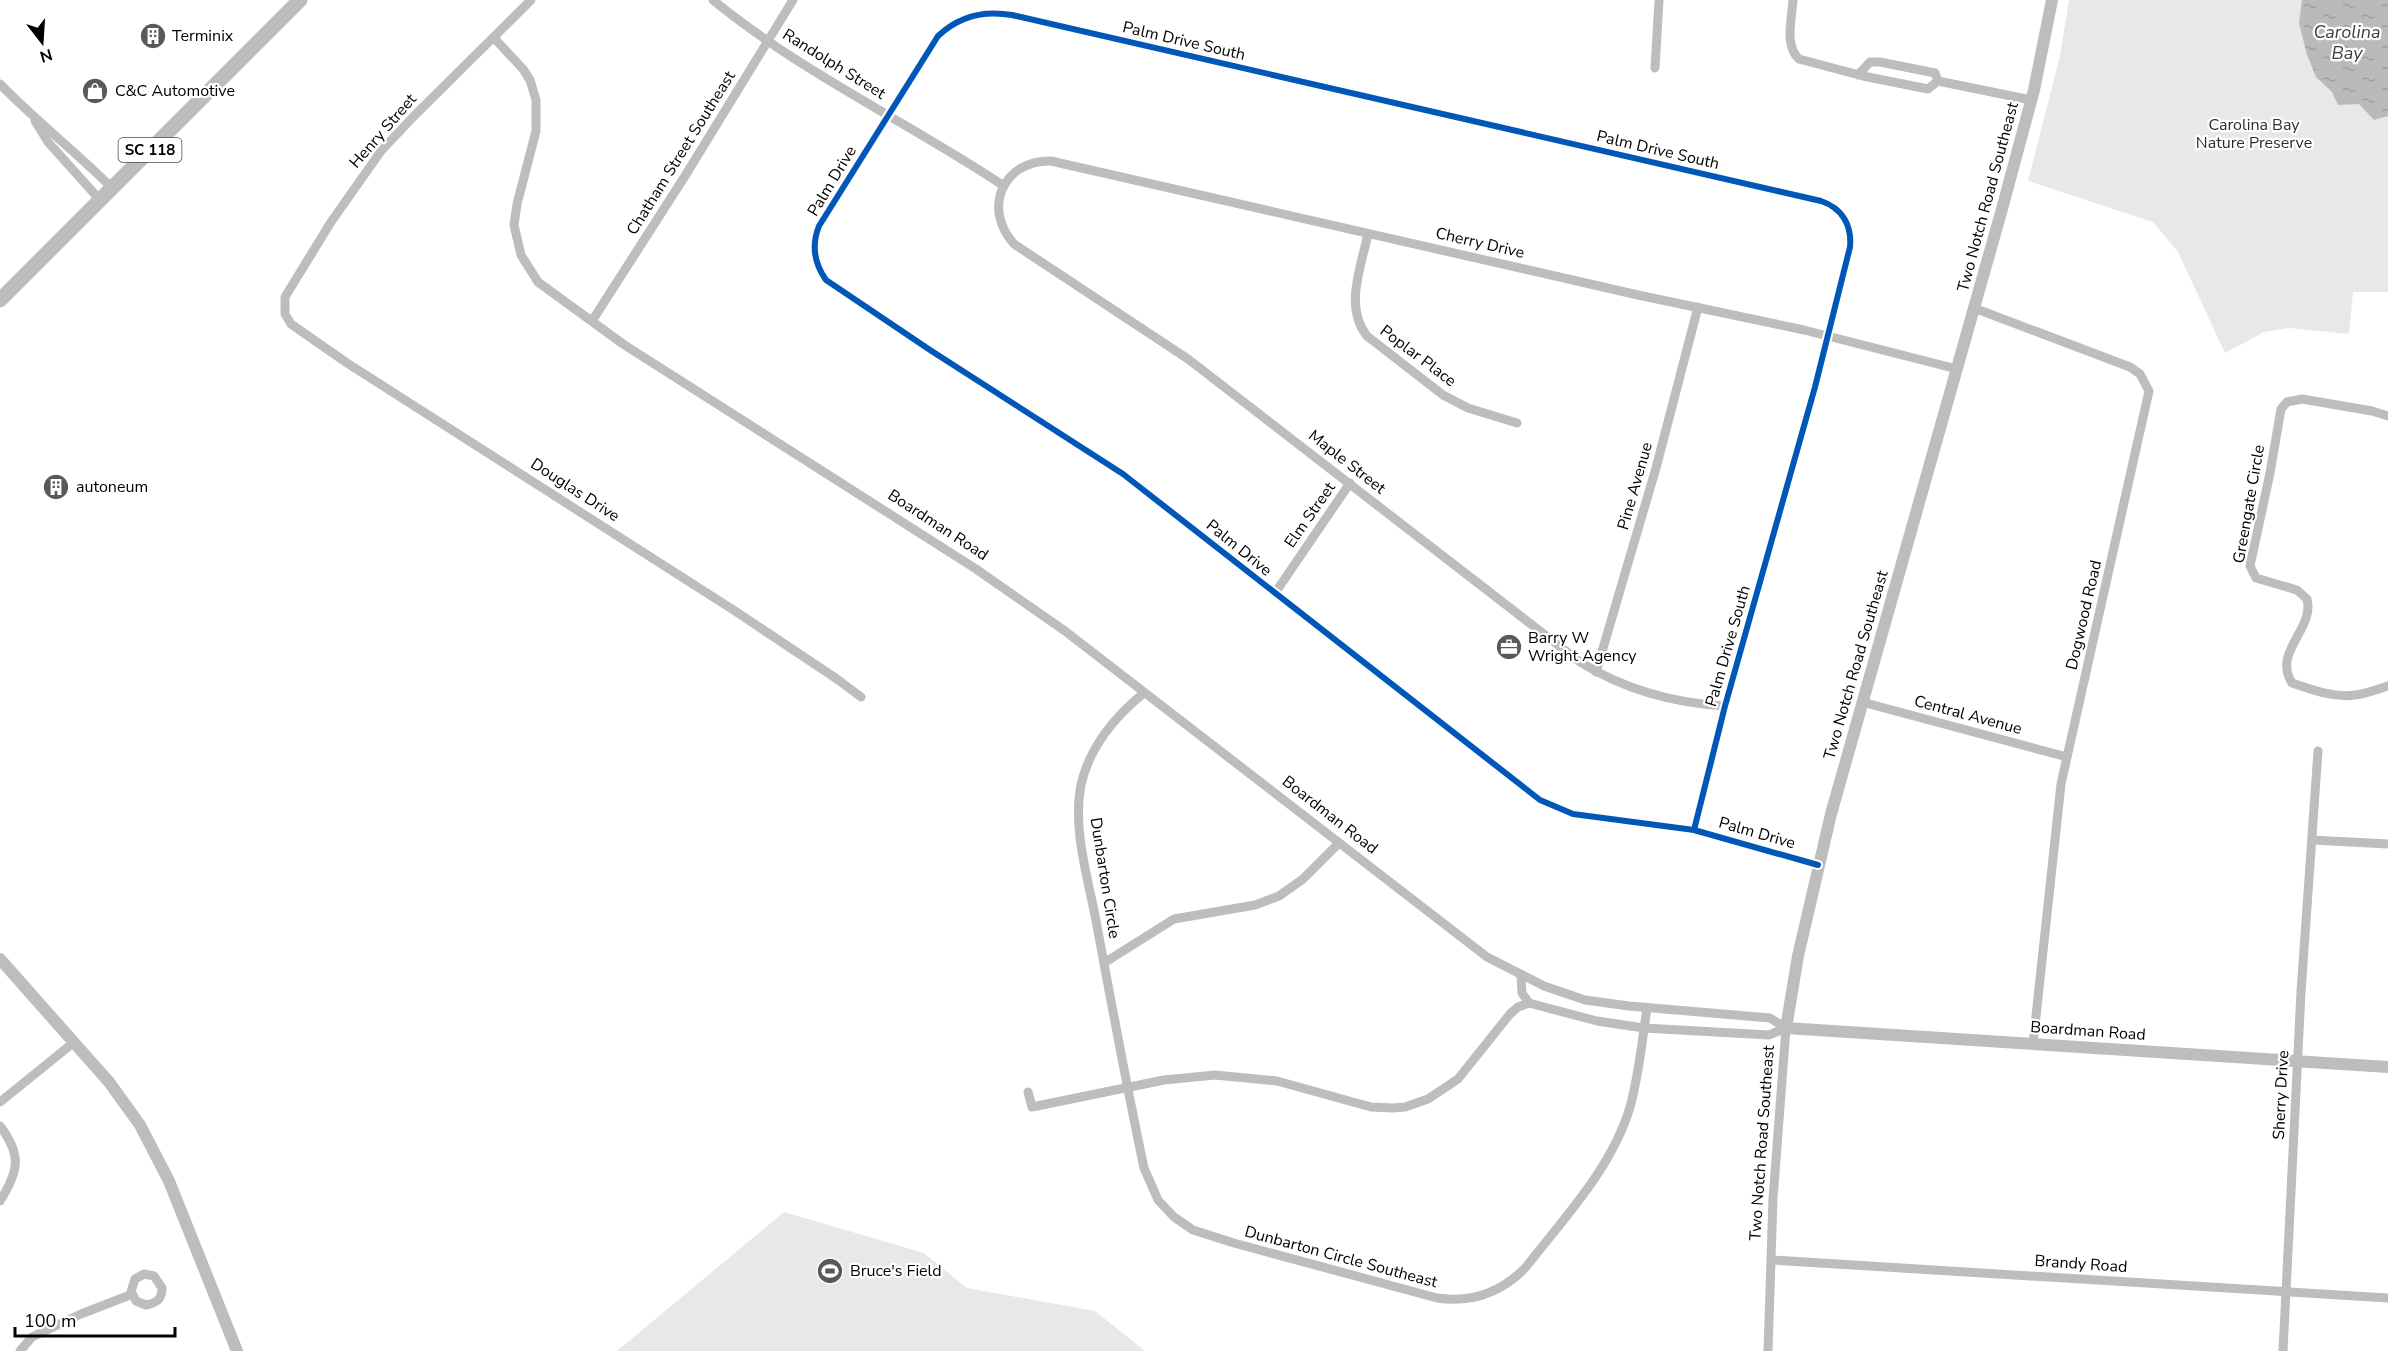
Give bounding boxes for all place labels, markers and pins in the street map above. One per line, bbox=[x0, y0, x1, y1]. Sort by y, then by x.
building icon: Terminix bbox=[138, 21, 168, 51]
place label: Terminix bbox=[172, 25, 234, 47]
shop icon: C&C Automotive bbox=[80, 76, 110, 106]
place label: C&C Automotive bbox=[115, 80, 235, 102]
building icon: autoneum bbox=[41, 472, 71, 502]
place label: autoneum bbox=[76, 476, 148, 498]
place label: Barry W Wright Agency bbox=[1528, 627, 1637, 667]
office icon: Barry W Wright Agency bbox=[1494, 632, 1524, 662]
sports icon: Bruce's Field bbox=[815, 1256, 845, 1286]
place label: Bruce's Field bbox=[850, 1260, 942, 1282]

